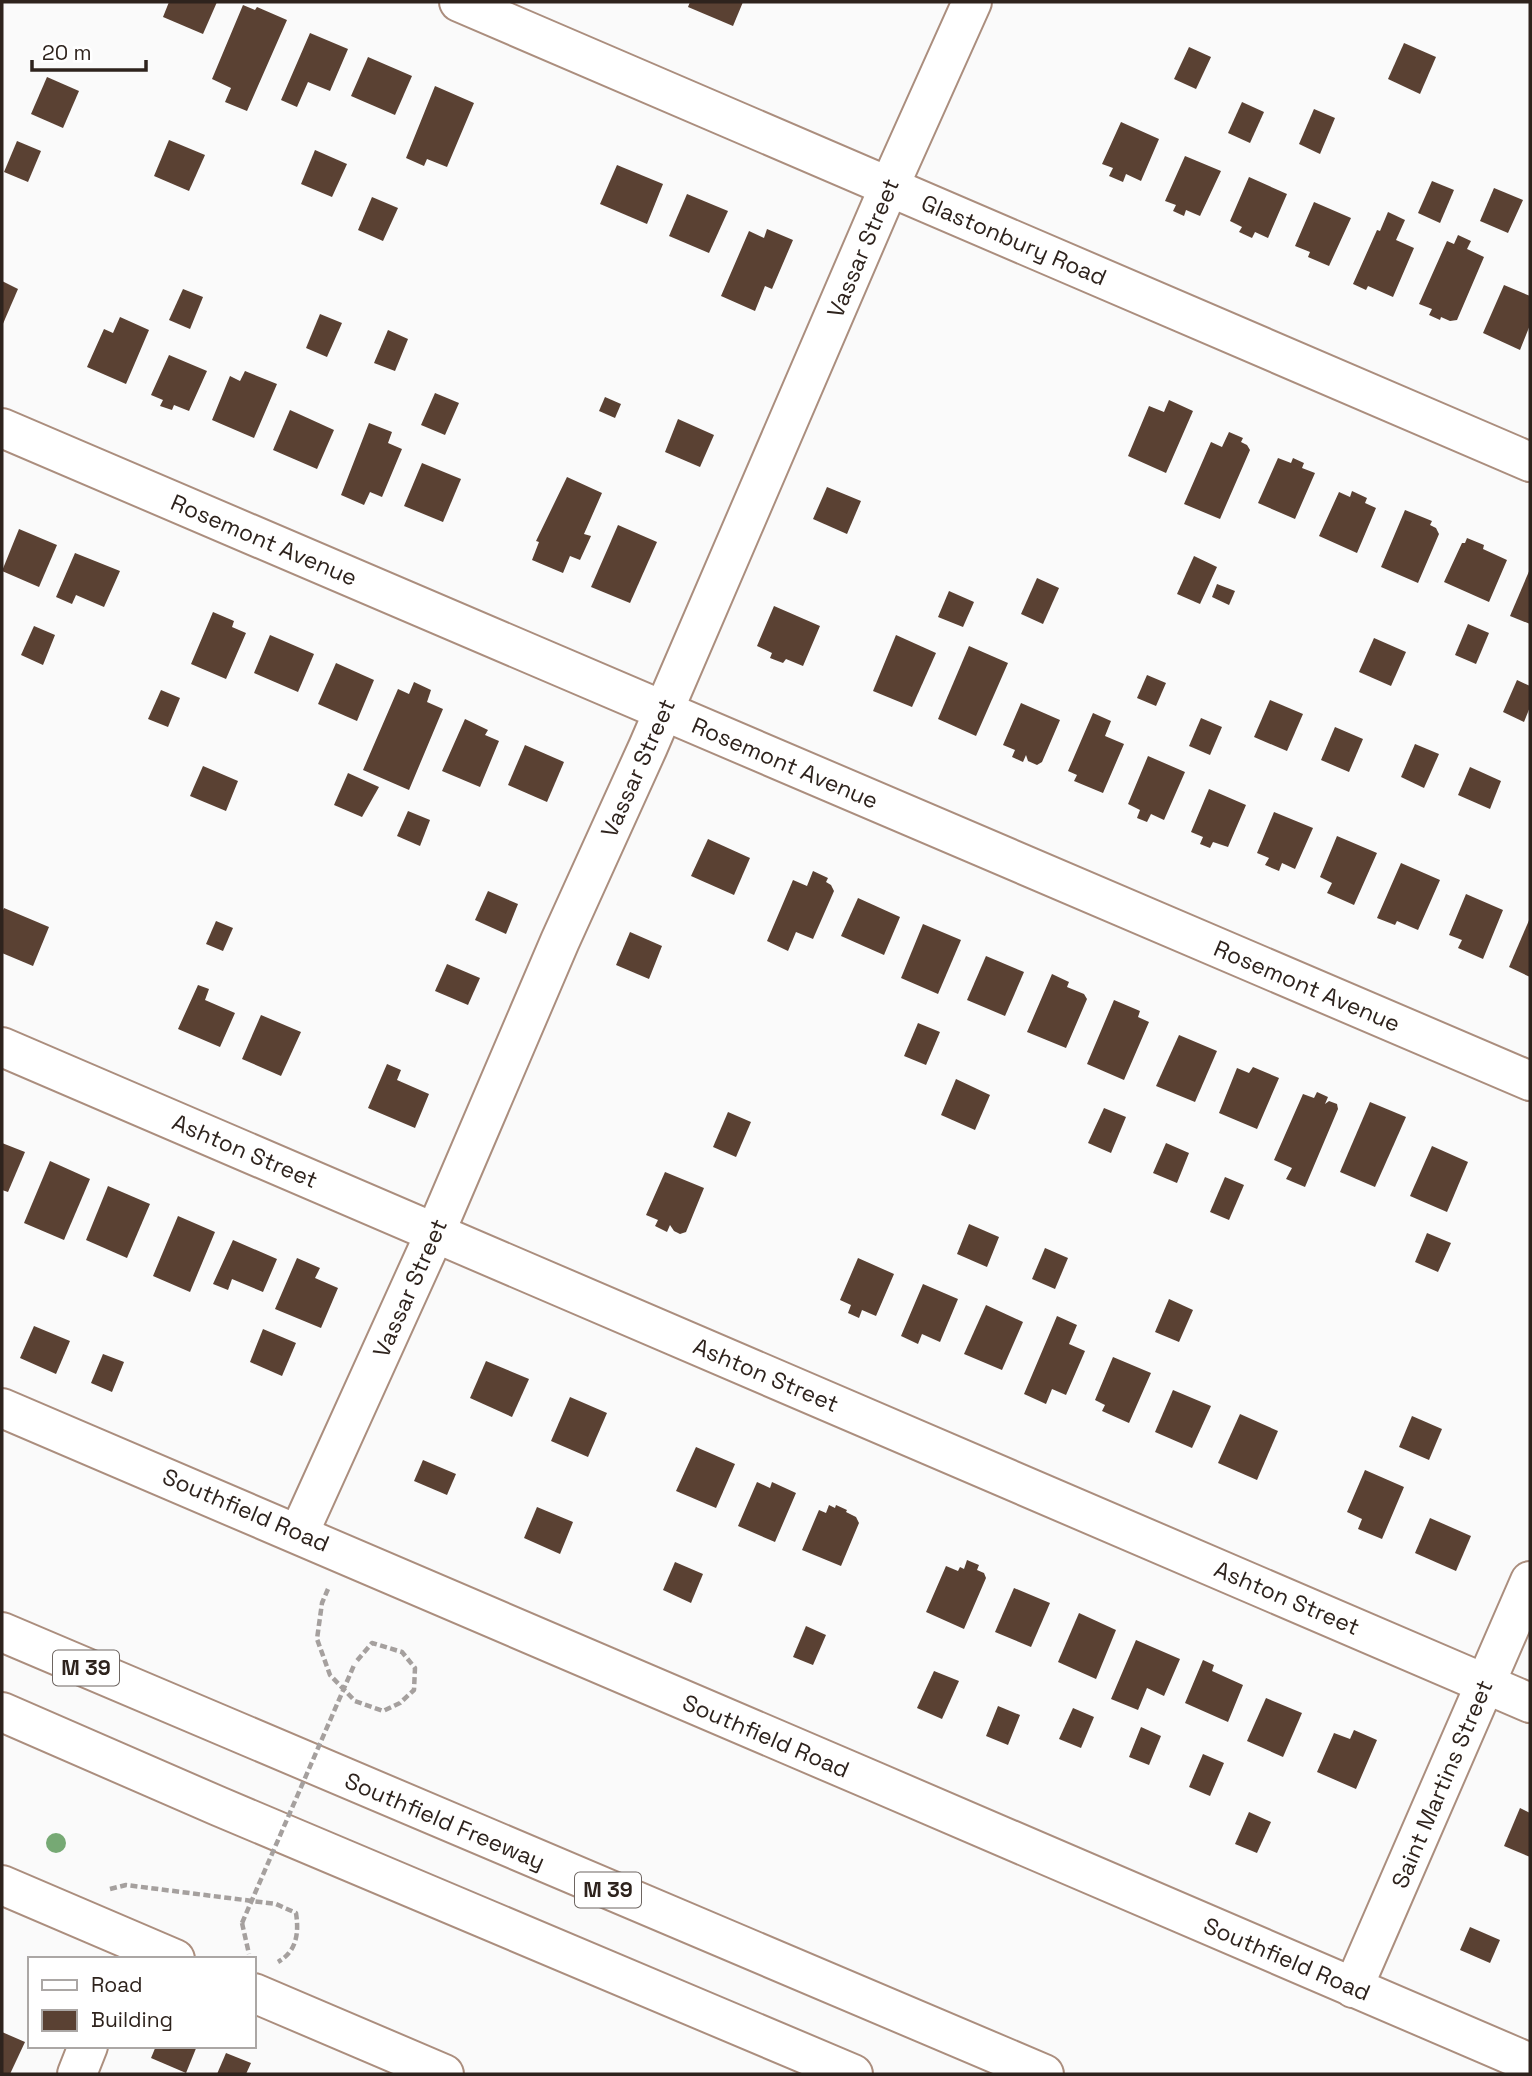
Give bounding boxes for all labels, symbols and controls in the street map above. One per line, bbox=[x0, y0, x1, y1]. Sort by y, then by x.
scale bar bbox=[32, 28, 145, 72]
text: 20 m bbox=[42, 39, 92, 66]
street label: Vassar Street bbox=[820, 174, 906, 322]
street label: Glastonbury Road bbox=[917, 187, 1111, 293]
street label: Rosemont Avenue bbox=[166, 487, 362, 593]
street label: Vassar Street bbox=[594, 694, 682, 842]
street label: Rosemont Avenue bbox=[687, 710, 883, 816]
street label: Rosemont Avenue bbox=[1209, 933, 1405, 1039]
street label: Ashton Street bbox=[168, 1107, 322, 1195]
street label: Vassar Street bbox=[366, 1214, 454, 1362]
street label: Ashton Street bbox=[689, 1331, 843, 1419]
street label: Southfield Road bbox=[158, 1461, 334, 1559]
street label: Ashton Street bbox=[1210, 1554, 1364, 1642]
road number: M 39 bbox=[53, 1650, 119, 1686]
street label: Saint Martins Street bbox=[1384, 1675, 1500, 1893]
street label: Southfield Road bbox=[678, 1687, 854, 1785]
street label: Southfield Freeway bbox=[340, 1765, 550, 1877]
road number: M 39 bbox=[575, 1872, 641, 1908]
street label: Southfield Road bbox=[1199, 1910, 1375, 2008]
legend bbox=[28, 1957, 256, 2048]
text: Road bbox=[91, 1971, 143, 1998]
text: Building bbox=[91, 2006, 173, 2033]

